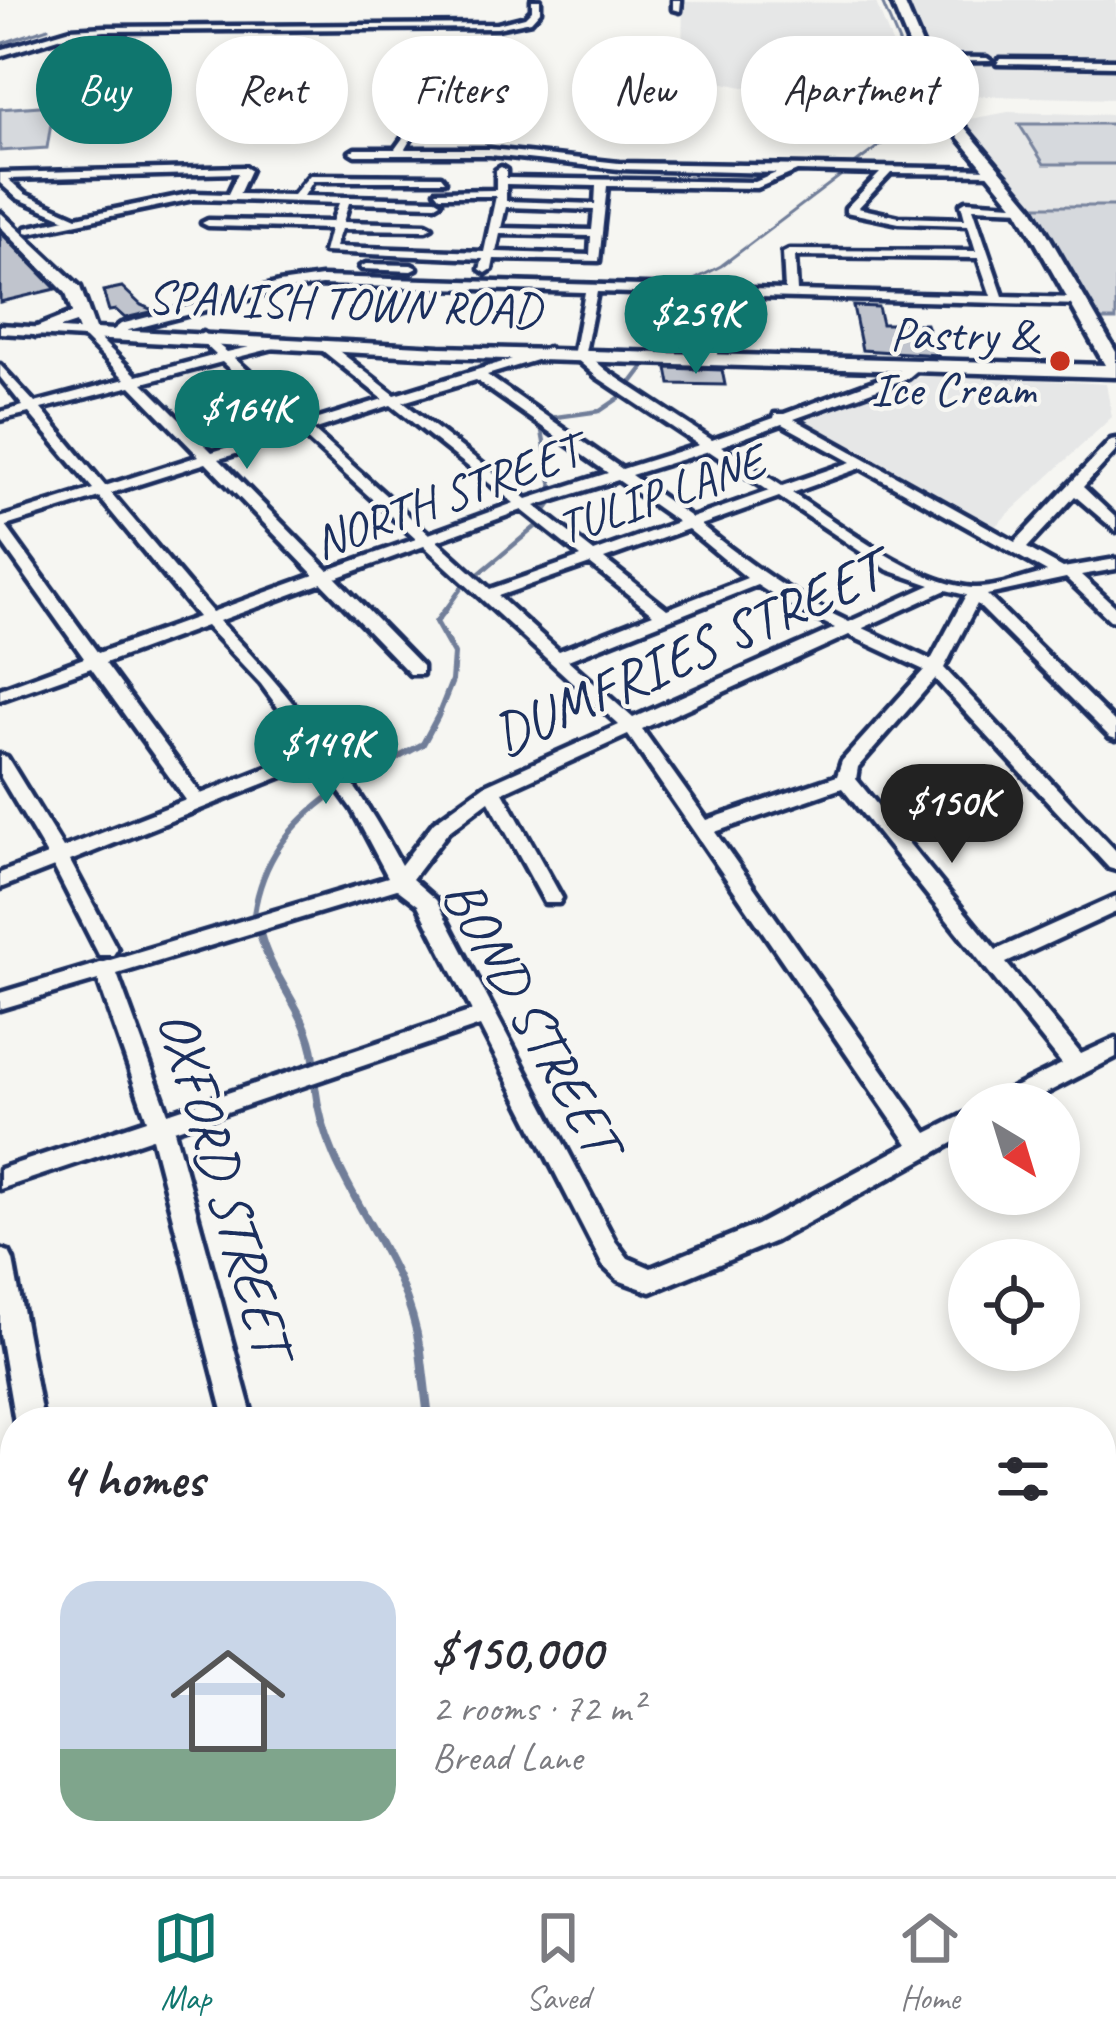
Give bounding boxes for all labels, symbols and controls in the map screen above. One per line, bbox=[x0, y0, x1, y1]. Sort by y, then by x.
chip: Buy bbox=[36, 36, 172, 144]
chip: Rent bbox=[196, 36, 348, 144]
chip: Filters bbox=[372, 36, 548, 144]
chip: New bbox=[572, 36, 717, 144]
chip: Apartment bbox=[741, 36, 979, 144]
street label: SPANISH TOWN ROAD bbox=[146, 266, 546, 340]
pin: $259K bbox=[612, 275, 780, 377]
text: $259K bbox=[652, 289, 740, 338]
place label: Pastry & Ice Cream bbox=[871, 304, 1041, 419]
marker: Pastry & Ice Cream bbox=[1047, 348, 1073, 374]
pin: $164K bbox=[163, 370, 331, 472]
text: $164K bbox=[202, 384, 292, 433]
street label: NORTH STREET bbox=[305, 416, 598, 572]
street label: TULIP LANE bbox=[549, 429, 777, 557]
street label: DUMFRIES STREET bbox=[481, 529, 906, 771]
pin: $149K bbox=[242, 705, 410, 807]
text: $149K bbox=[281, 719, 371, 768]
pin: $150K bbox=[868, 764, 1036, 866]
text: $150K bbox=[907, 778, 997, 827]
street label: BOND STREET bbox=[427, 866, 643, 1177]
street label: OXFORD STREET bbox=[142, 1002, 312, 1376]
north arrow bbox=[948, 1083, 1080, 1215]
map controls bbox=[948, 1083, 1080, 1371]
button: locate bbox=[948, 1239, 1080, 1371]
icon: filters bbox=[990, 1446, 1056, 1512]
text: 4 homes bbox=[60, 1447, 204, 1511]
text: $150,000 bbox=[432, 1620, 602, 1684]
icon: home bbox=[156, 1629, 300, 1773]
text: 2 rooms · 72 m² bbox=[432, 1684, 643, 1733]
text: Bread Lane bbox=[432, 1733, 582, 1782]
tab: Map bbox=[153, 1905, 219, 2019]
tab: Saved bbox=[525, 1905, 591, 2019]
tab: Home bbox=[897, 1905, 963, 2019]

